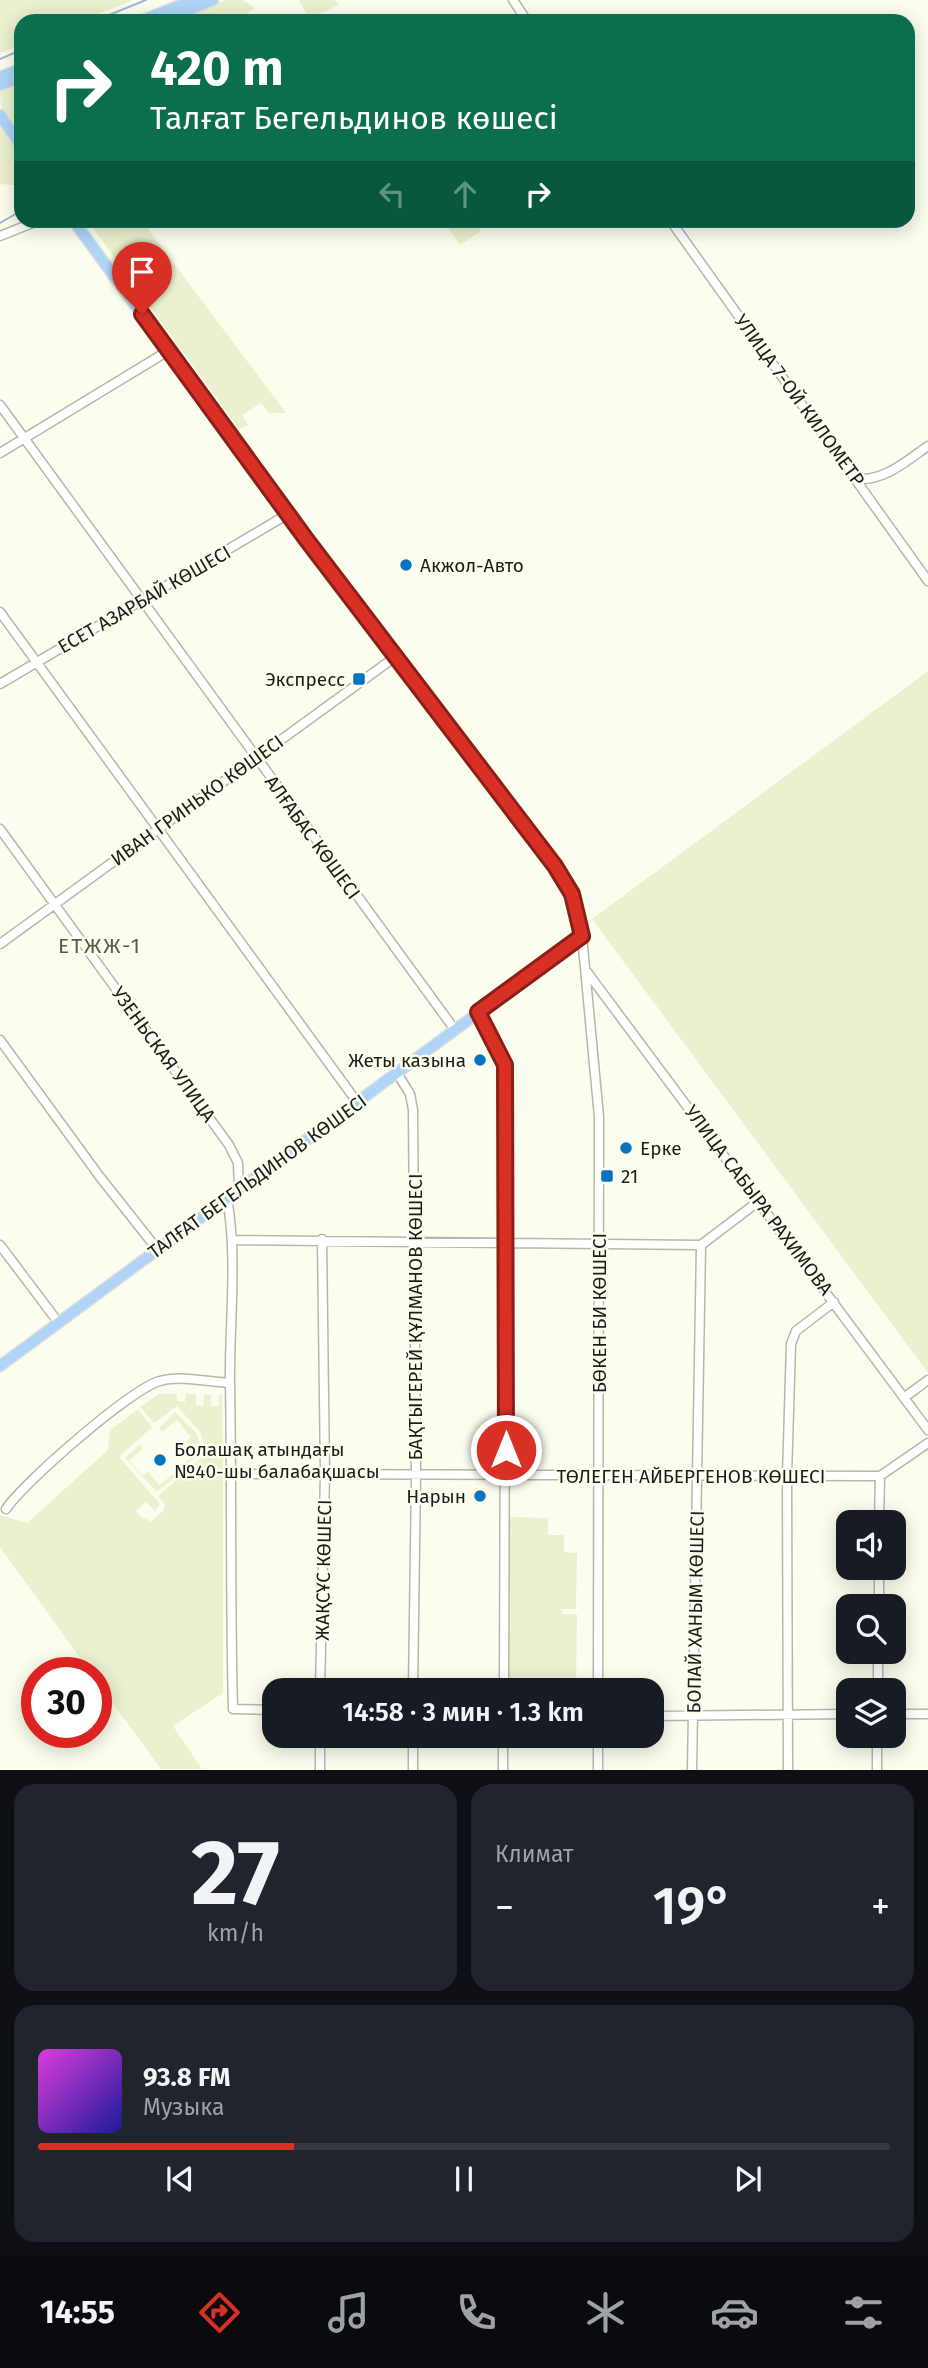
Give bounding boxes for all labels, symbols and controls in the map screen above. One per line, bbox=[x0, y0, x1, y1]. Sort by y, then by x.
text: 420 m bbox=[150, 39, 284, 98]
icon: right bbox=[35, 42, 126, 133]
text: Талғат Бегельдинов көшесі bbox=[150, 99, 558, 137]
icon: left bbox=[373, 175, 411, 213]
icon: ahead bbox=[446, 175, 484, 213]
icon: right bbox=[519, 175, 557, 213]
pin bbox=[112, 242, 172, 314]
icon: arrive bbox=[123, 253, 161, 291]
street label: УЛИЦА 7-ОЙ КИЛОМЕТР bbox=[730, 310, 870, 491]
street label: ЕСЕТ АЗАРБАЙ КӨШЕСІ bbox=[54, 541, 235, 658]
place label: Акжол-Авто bbox=[420, 554, 524, 577]
marker: Акжол-Авто bbox=[398, 557, 414, 573]
place label: Экспресс bbox=[265, 668, 345, 691]
marker: Экспресс bbox=[351, 671, 367, 687]
street label: ИВАН ГРИНЬКО КӨШЕСІ bbox=[107, 730, 288, 871]
street label: АЛҒАБАС КӨШЕСІ bbox=[260, 771, 365, 904]
district label: ЕТЖЖ-1 bbox=[58, 933, 142, 959]
street label: УЗЕНЬСКАЯ УЛИЦА bbox=[107, 982, 220, 1127]
place label: Жеты казына bbox=[348, 1049, 466, 1072]
marker: Жеты казына bbox=[472, 1052, 488, 1068]
street label: ТАЛҒАТ БЕГЕЛЬДИНОВ КӨШЕСІ bbox=[144, 1089, 371, 1263]
street label: УЛИЦА САБЫРА РАХИМОВА bbox=[680, 1101, 838, 1300]
place label: Ерке bbox=[640, 1137, 682, 1160]
marker: Ерке bbox=[618, 1140, 634, 1156]
place label: 21 bbox=[621, 1165, 638, 1188]
marker: 21 bbox=[599, 1168, 615, 1184]
street label: БАҚТЫГЕРЕЙ ҚҰЛМАНОВ КӨШЕСІ bbox=[404, 1173, 427, 1461]
street label: БӨКЕН БИ КӨШЕСІ bbox=[588, 1233, 611, 1393]
position arrow bbox=[469, 1413, 543, 1487]
place label: Болашақ атындағы №40-шы балабақшасы bbox=[174, 1438, 380, 1483]
marker: Болашақ атындағы №40-шы балабақшасы bbox=[152, 1452, 168, 1468]
street label: ТӨЛЕГЕН АЙБЕРГЕНОВ КӨШЕСІ bbox=[557, 1465, 825, 1488]
place label: Нарын bbox=[406, 1485, 466, 1508]
marker: Нарын bbox=[472, 1488, 488, 1504]
street label: ЖАҚСҰС КӨШЕСІ bbox=[311, 1499, 336, 1641]
street label: БОПАЙ ХАНЫМ КӨШЕСІ bbox=[682, 1510, 709, 1714]
map controls bbox=[836, 1510, 906, 1748]
button: sound bbox=[836, 1510, 906, 1580]
button: search bbox=[836, 1594, 906, 1664]
speed limit sign: 30 bbox=[21, 1657, 112, 1748]
button: layers bbox=[836, 1678, 906, 1748]
text: 14:58 · 3 мин · 1.3 km bbox=[342, 1697, 584, 1728]
text: 27 bbox=[191, 1819, 280, 1928]
text: Климат bbox=[495, 1840, 573, 1868]
text: 19° bbox=[653, 1875, 732, 1938]
text: − bbox=[495, 1884, 514, 1930]
text: + bbox=[871, 1884, 890, 1930]
text: km/h bbox=[207, 1919, 264, 1947]
text: 93.8 FM bbox=[143, 2062, 231, 2093]
text: Музыка bbox=[143, 2093, 224, 2121]
icon: previous bbox=[161, 2160, 199, 2198]
icon: pause bbox=[445, 2160, 483, 2198]
icon: next bbox=[729, 2160, 767, 2198]
icon: directions bbox=[195, 2288, 244, 2337]
icon: music bbox=[324, 2288, 373, 2337]
icon: phone bbox=[452, 2288, 501, 2337]
icon: climate bbox=[581, 2288, 630, 2337]
icon: car bbox=[710, 2288, 759, 2337]
icon: filters bbox=[839, 2288, 888, 2337]
text: 14:55 bbox=[40, 2293, 115, 2331]

